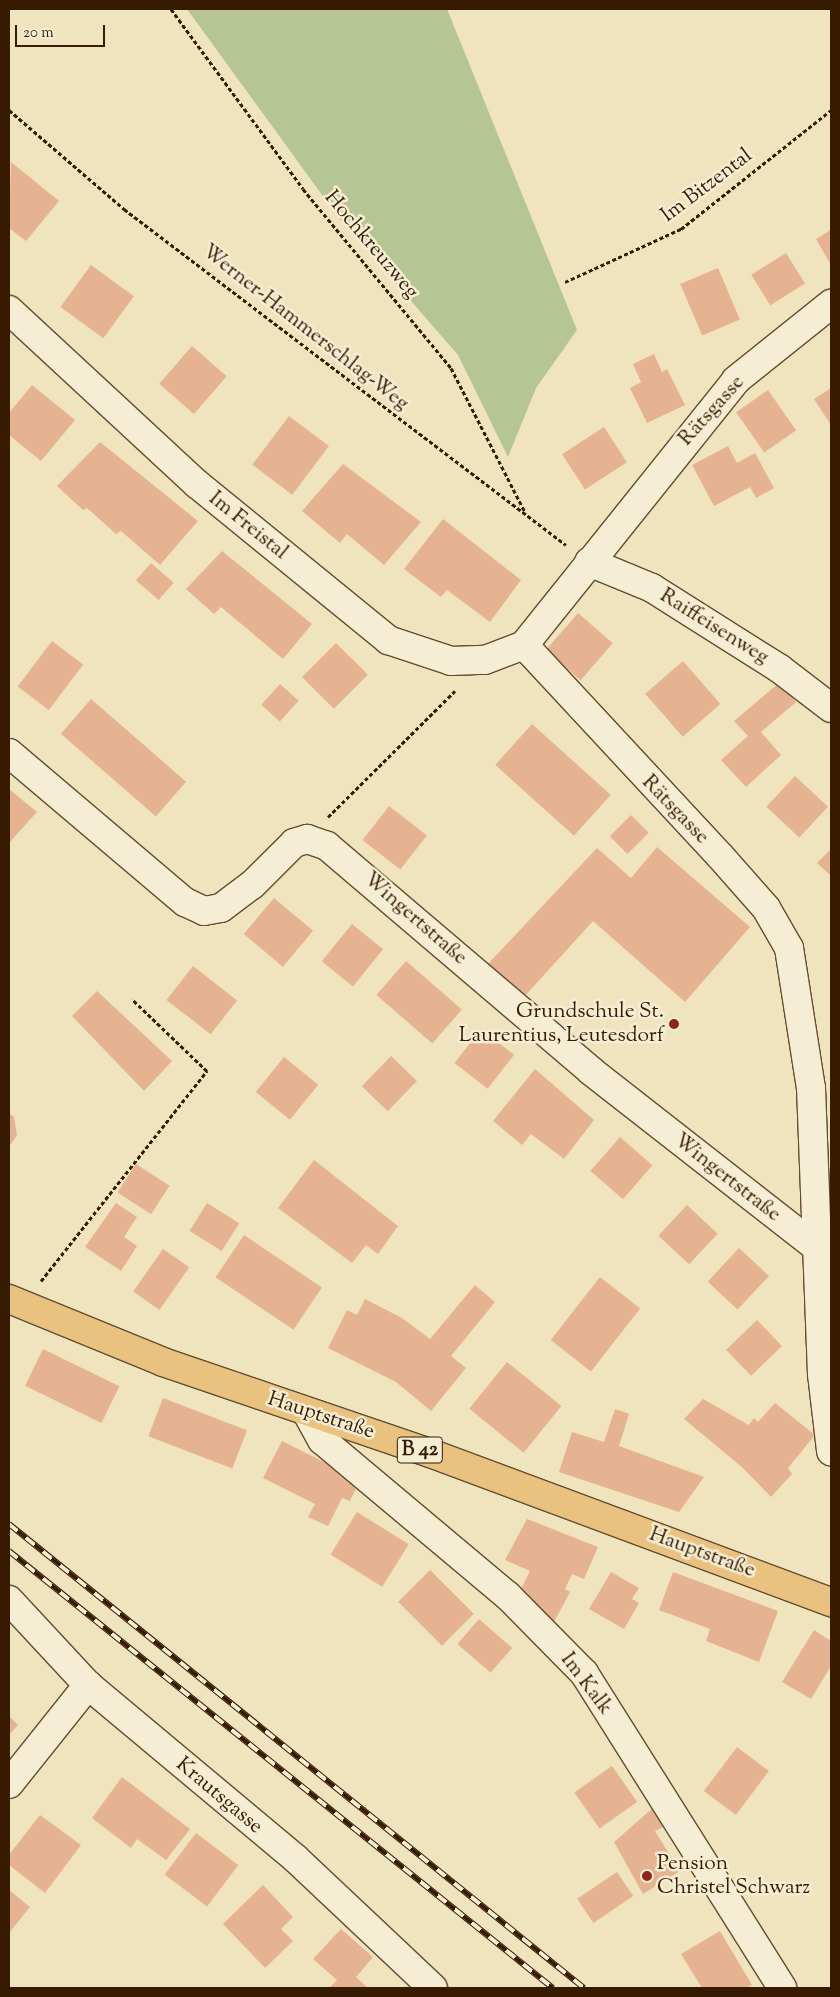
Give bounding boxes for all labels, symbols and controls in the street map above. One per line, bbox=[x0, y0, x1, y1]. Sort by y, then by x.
scale bar bbox=[18, 15, 108, 47]
text: 20 m bbox=[23, 23, 54, 44]
street label: Im Bitzental bbox=[656, 144, 758, 228]
street label: Hochkreuzweg bbox=[318, 186, 424, 304]
street label: Werner-Hammerschlag-Weg bbox=[196, 239, 414, 417]
street label: Rätsgasse bbox=[674, 371, 750, 451]
street label: Im Freistal bbox=[203, 486, 293, 566]
street label: Raiffeisenweg bbox=[655, 584, 773, 670]
street label: Rätsgasse bbox=[636, 770, 714, 850]
street label: Wingertstraße bbox=[358, 867, 472, 971]
place label: Grundschule St. Laurentius, Leutesdorf bbox=[459, 999, 664, 1049]
marker: Grundschule St. Laurentius, Leutesdorf bbox=[668, 1018, 680, 1030]
street label: Wingertstraße bbox=[668, 1128, 786, 1228]
street label: Hauptstraße bbox=[264, 1387, 378, 1445]
road number: B 42 bbox=[396, 1432, 444, 1468]
street label: Hauptstraße bbox=[646, 1522, 758, 1584]
street label: Im Kalk bbox=[555, 1648, 617, 1720]
street label: Krautsgasse bbox=[170, 1752, 268, 1840]
place label: Pension Christel Schwarz bbox=[657, 1851, 810, 1901]
marker: Pension Christel Schwarz bbox=[641, 1870, 653, 1882]

